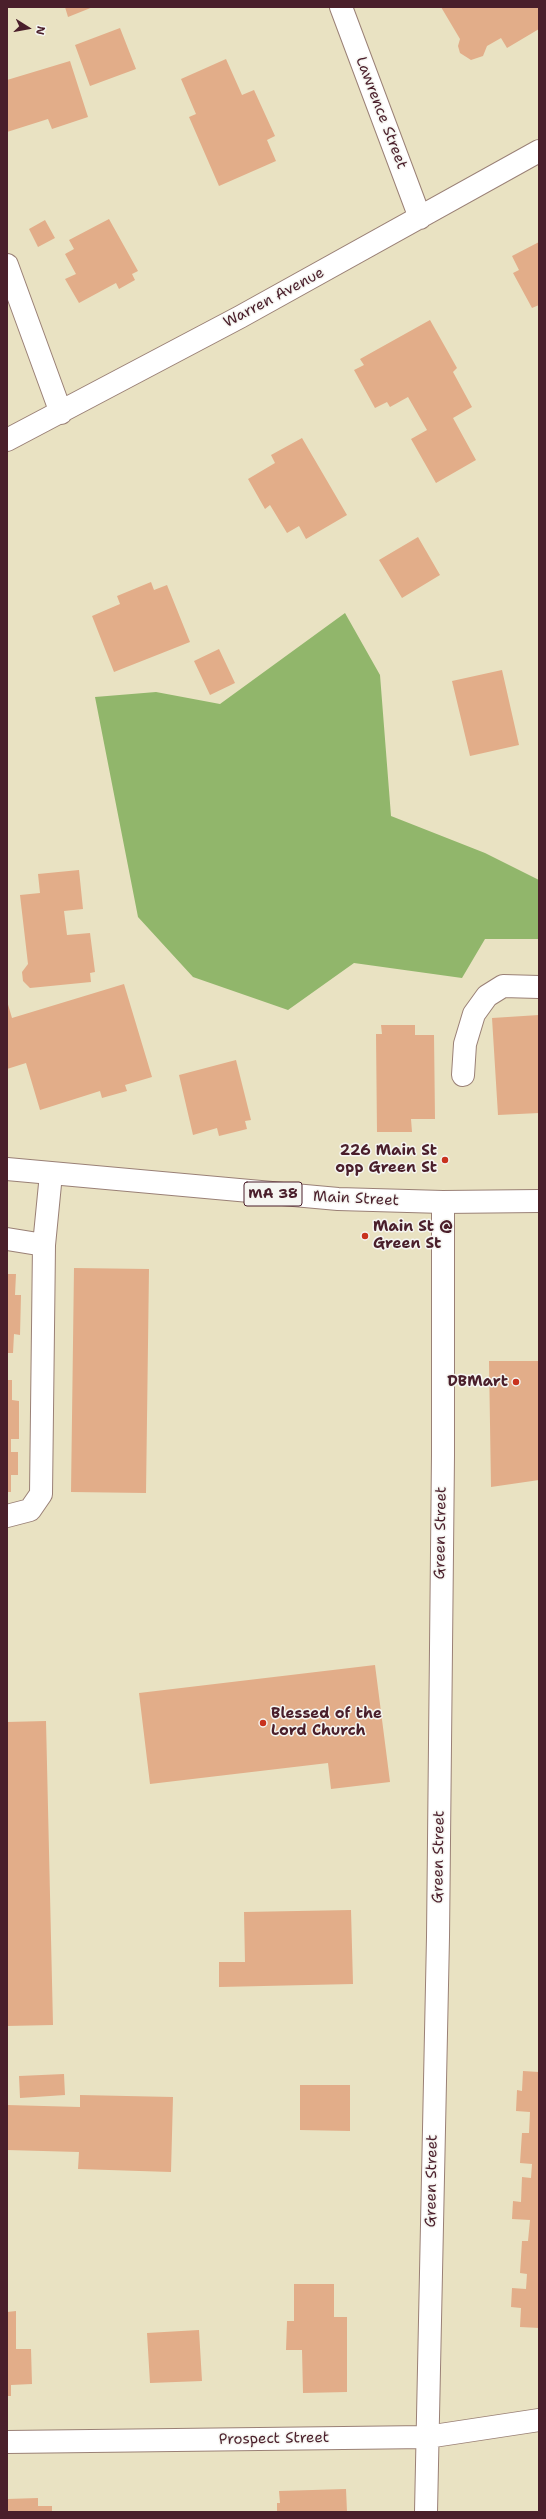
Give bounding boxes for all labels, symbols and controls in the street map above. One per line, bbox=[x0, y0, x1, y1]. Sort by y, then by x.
north arrow bbox=[8, 8, 48, 48]
text: N bbox=[32, 25, 48, 36]
street label: Lawrence Street bbox=[351, 54, 411, 172]
street label: Warren Avenue bbox=[221, 264, 327, 332]
place label: 226 Main St opp Green St bbox=[335, 1142, 437, 1177]
marker: 226 Main St opp Green St bbox=[440, 1155, 450, 1165]
road number: MA 38 bbox=[244, 1182, 302, 1206]
street label: Main Street bbox=[313, 1188, 399, 1210]
place label: Main St @ Green St bbox=[373, 1218, 453, 1253]
marker: Main St @ Green St bbox=[360, 1231, 370, 1241]
place label: DBMart bbox=[447, 1373, 508, 1391]
marker: DBMart bbox=[511, 1377, 521, 1387]
street label: Green Street bbox=[431, 1487, 451, 1579]
place label: Blessed of the Lord Church bbox=[271, 1705, 382, 1740]
marker: Blessed of the Lord Church bbox=[258, 1718, 268, 1728]
street label: Green Street bbox=[429, 1811, 449, 1903]
street label: Green Street bbox=[422, 2135, 442, 2227]
street label: Prospect Street bbox=[219, 2429, 329, 2449]

